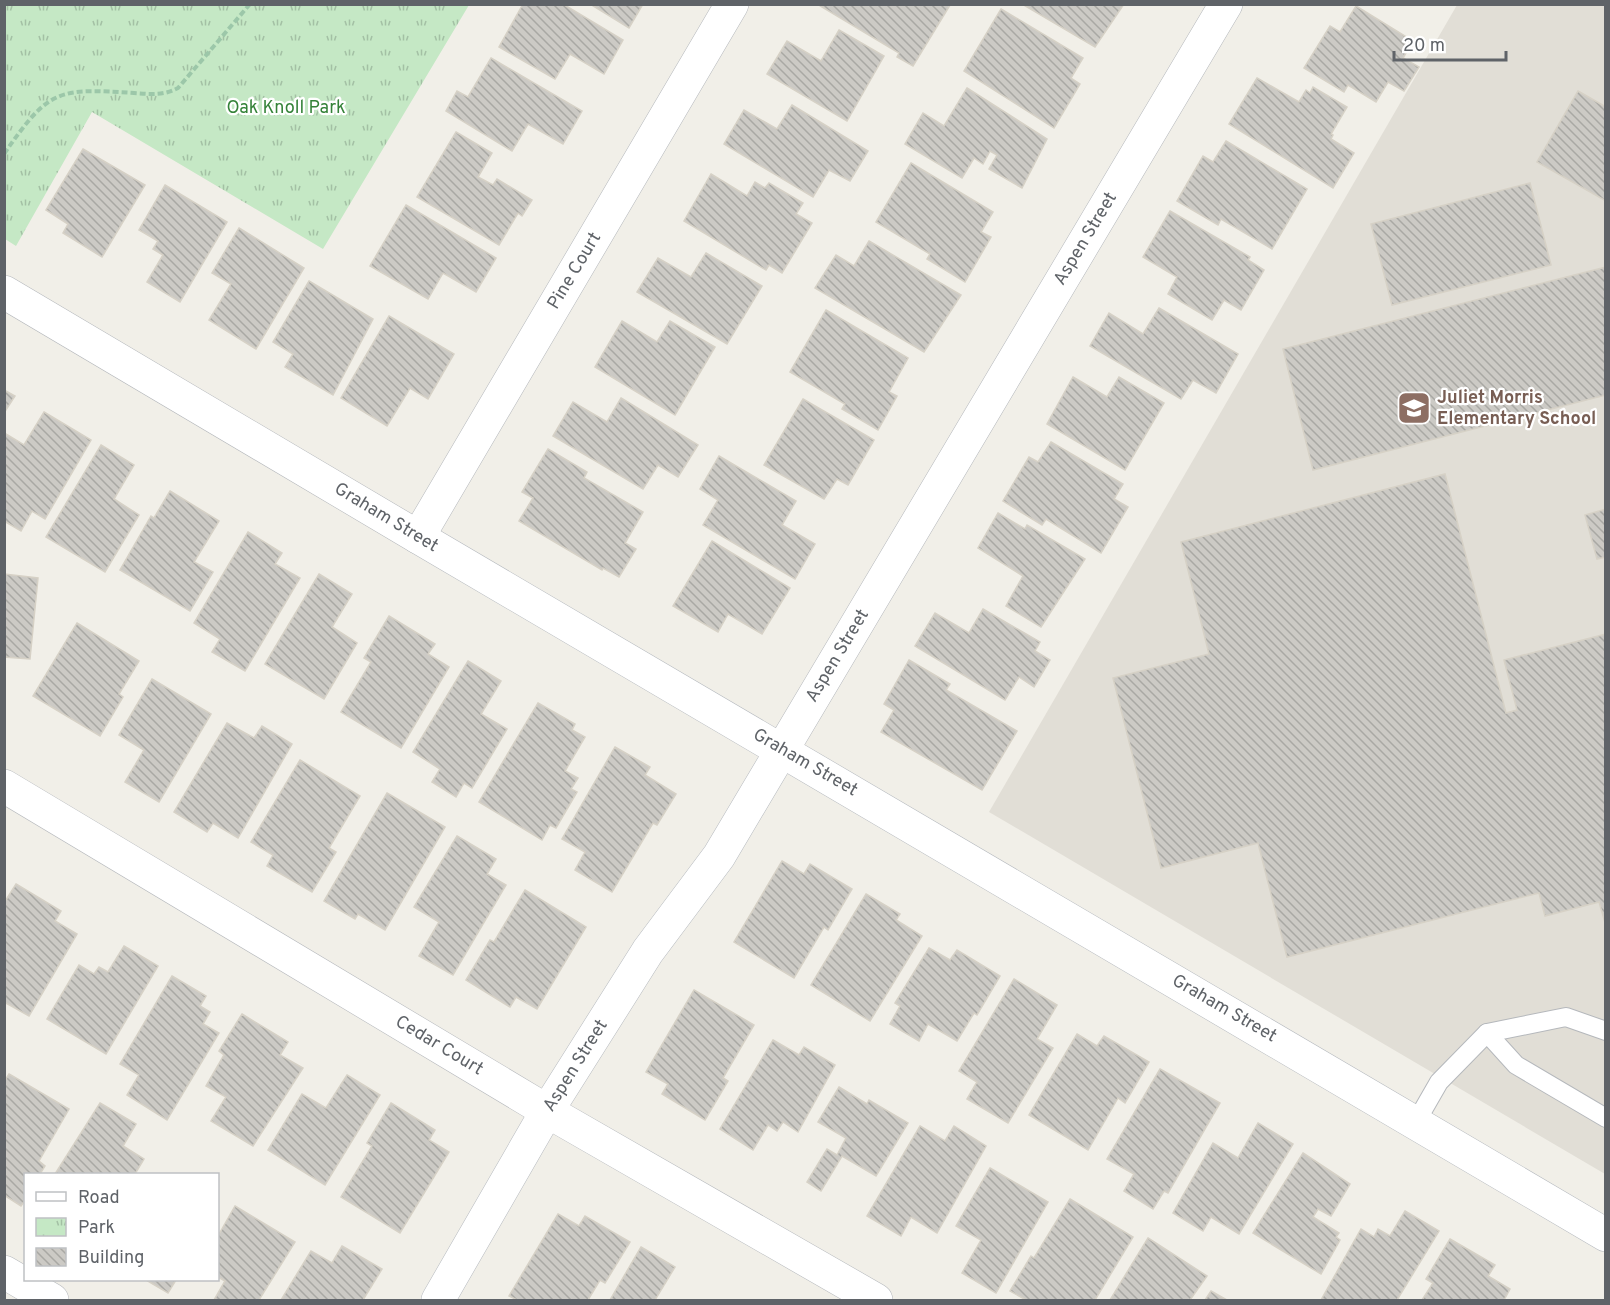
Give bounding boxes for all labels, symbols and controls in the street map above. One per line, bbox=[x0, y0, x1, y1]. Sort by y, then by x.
scale bar bbox=[1394, 24, 1506, 62]
text: 20 m bbox=[1403, 35, 1445, 58]
park label: Oak Knoll Park bbox=[226, 97, 346, 120]
street label: Aspen Street bbox=[1049, 188, 1123, 290]
street label: Pine Court bbox=[543, 228, 607, 314]
place label: Juliet Morris Elementary School bbox=[1437, 387, 1596, 431]
school or university icon: Juliet Morris Elementary School bbox=[1396, 390, 1432, 426]
street label: Graham Street bbox=[330, 478, 442, 558]
street label: Aspen Street bbox=[801, 605, 875, 707]
street label: Graham Street bbox=[748, 724, 862, 802]
street label: Graham Street bbox=[1167, 970, 1281, 1048]
street label: Cedar Court bbox=[391, 1011, 487, 1081]
street label: Aspen Street bbox=[538, 1015, 614, 1117]
legend bbox=[24, 1173, 219, 1281]
text: Road bbox=[78, 1187, 120, 1210]
text: Park bbox=[78, 1217, 115, 1240]
text: Building bbox=[78, 1247, 144, 1270]

